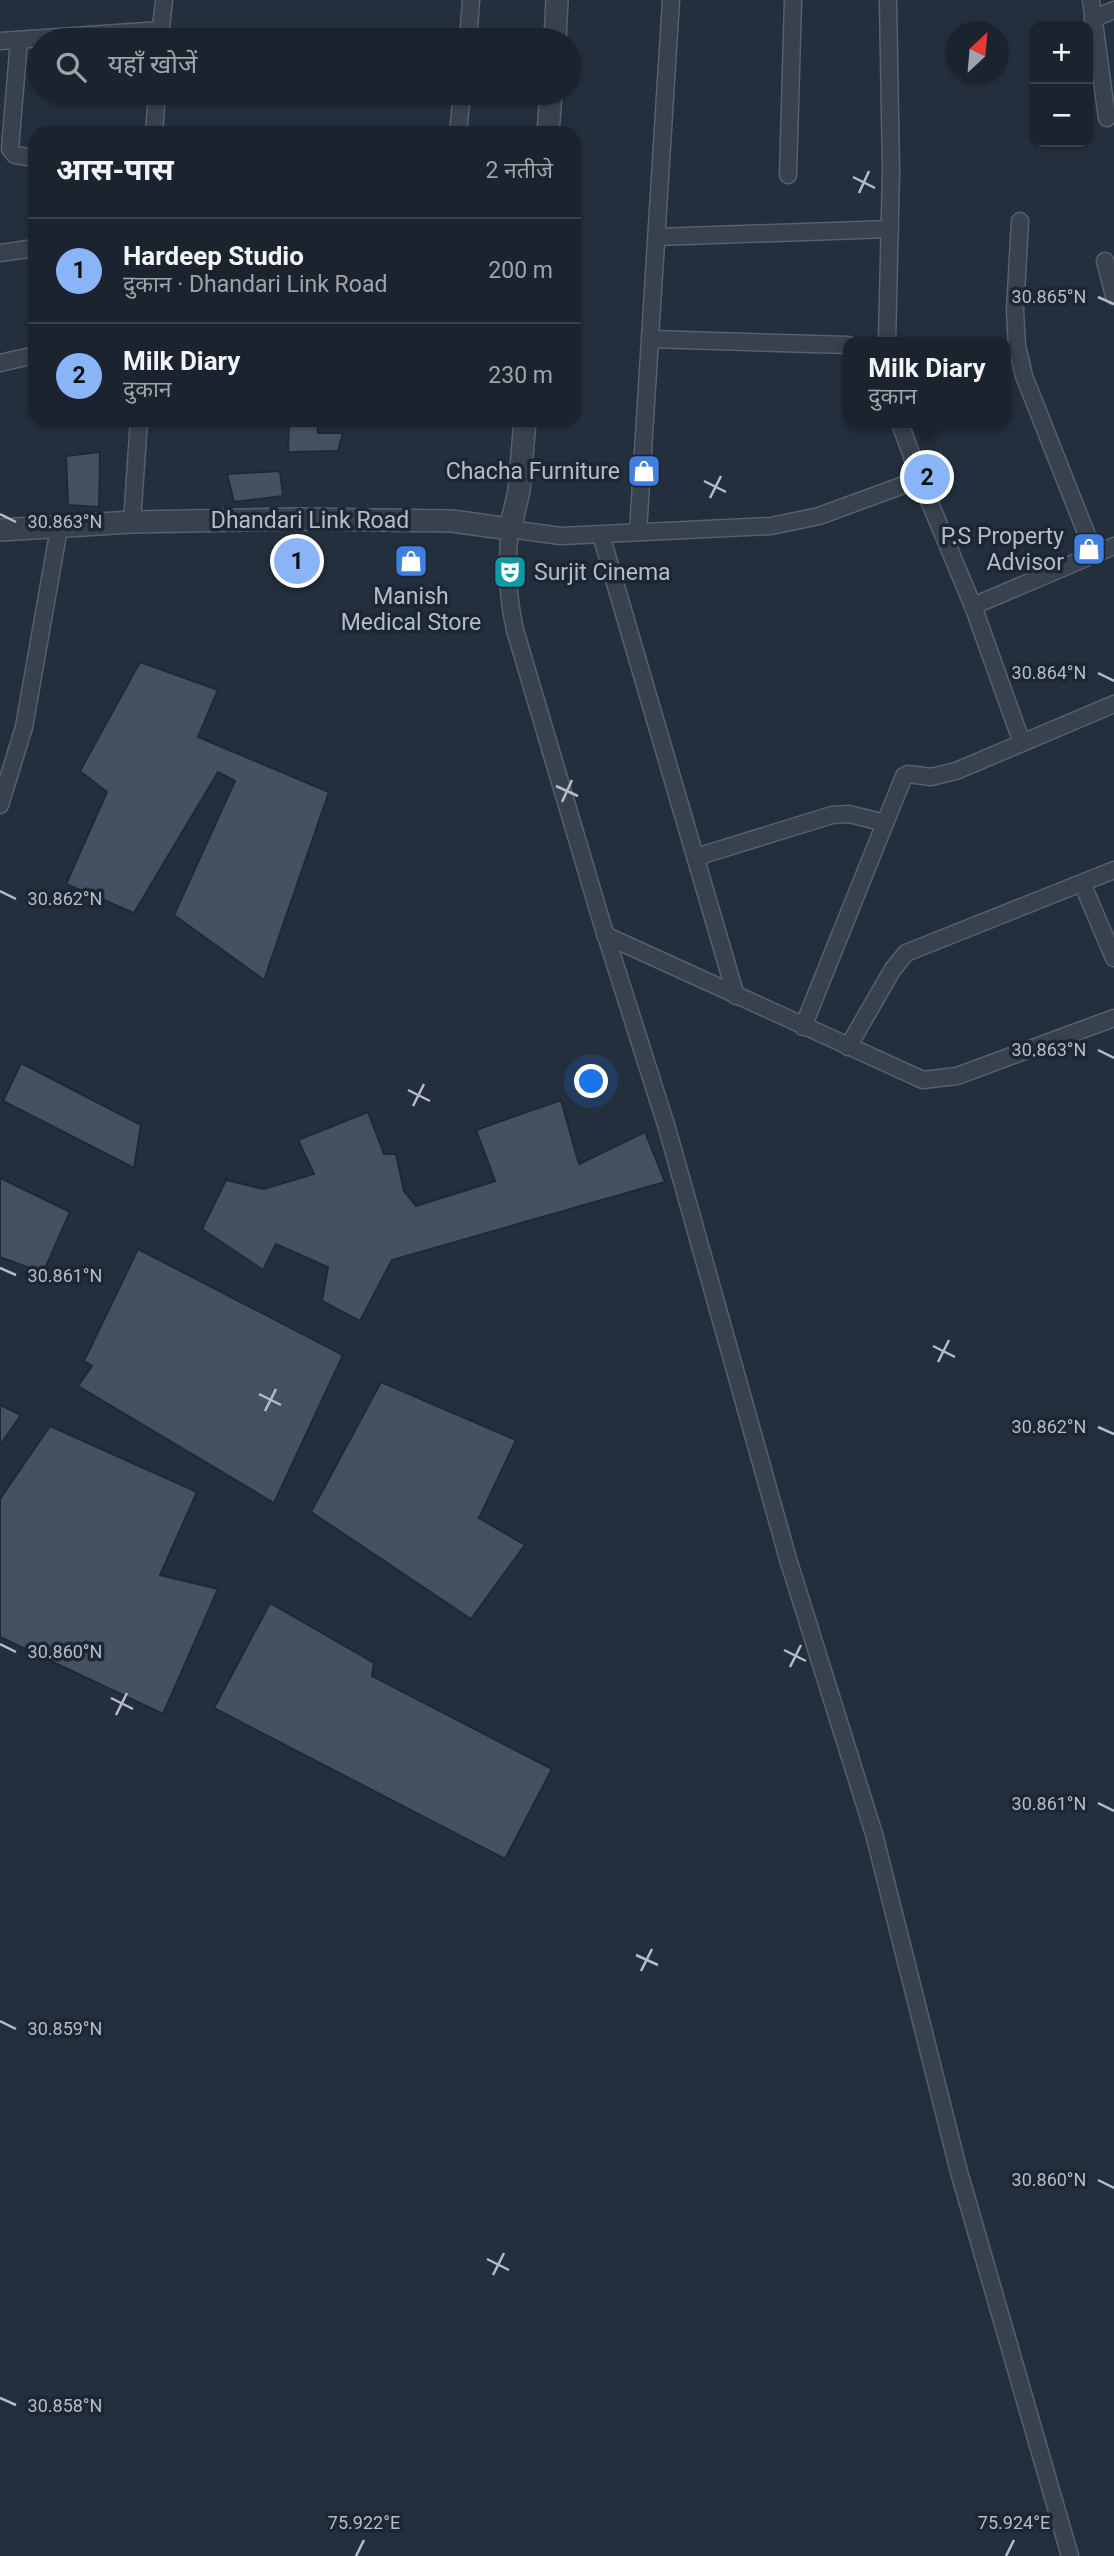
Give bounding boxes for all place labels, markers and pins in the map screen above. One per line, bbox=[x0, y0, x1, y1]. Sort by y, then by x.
pin: 2 bbox=[904, 451, 950, 503]
shop icon: Chacha Furniture bbox=[625, 452, 663, 490]
place label: Chacha Furniture bbox=[446, 458, 620, 485]
place label: P.S Property Advisor bbox=[941, 523, 1064, 576]
shop icon: P.S Property Advisor bbox=[1070, 530, 1108, 568]
pin: 1 bbox=[274, 535, 320, 587]
shop icon: Manish Medical Store bbox=[392, 542, 430, 580]
theatre icon: Surjit Cinema bbox=[491, 553, 529, 591]
place label: Surjit Cinema bbox=[534, 559, 671, 586]
place label: Manish Medical Store bbox=[341, 583, 481, 636]

